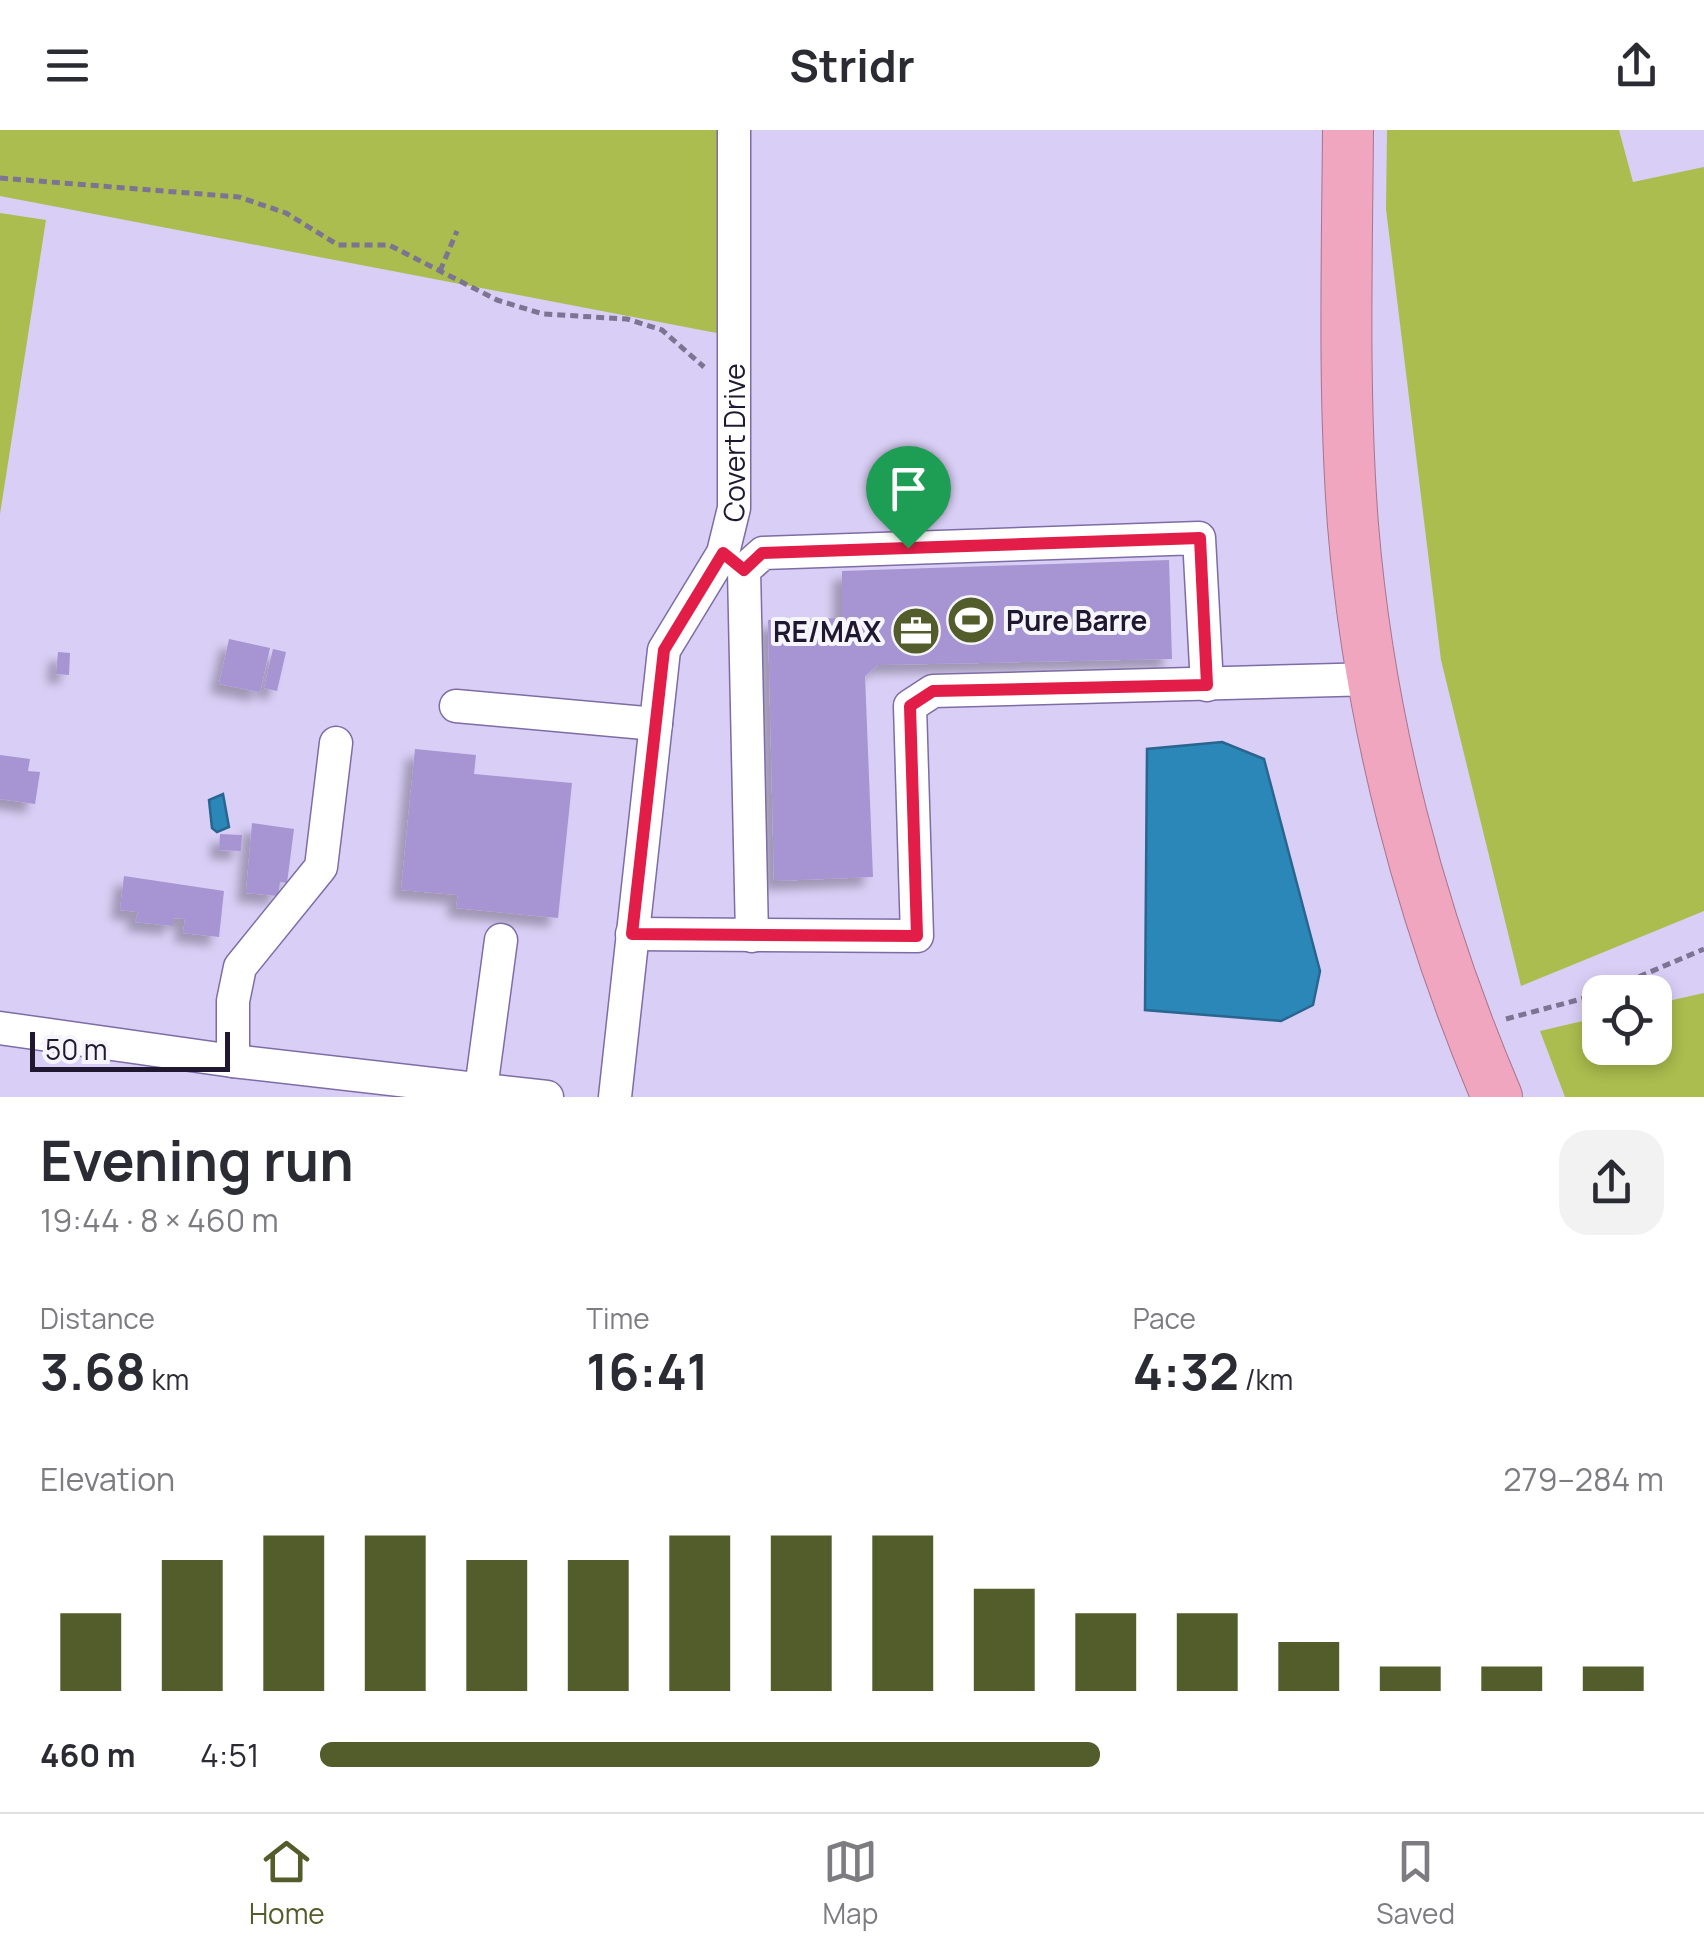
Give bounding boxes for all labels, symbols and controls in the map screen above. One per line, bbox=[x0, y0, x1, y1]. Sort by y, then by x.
text: Stridr bbox=[789, 34, 915, 96]
icon: menu bbox=[40, 38, 95, 93]
icon: share bbox=[1609, 38, 1664, 93]
street label: Covert Drive bbox=[712, 363, 754, 526]
pin bbox=[866, 446, 951, 549]
icon: arrive bbox=[881, 461, 936, 516]
sports icon: Pure Barre bbox=[945, 594, 997, 646]
place label: Pure Barre bbox=[1006, 601, 1147, 639]
office icon: RE/MAX bbox=[890, 605, 942, 657]
place label: RE/MAX bbox=[773, 612, 882, 650]
map controls bbox=[1582, 975, 1672, 1065]
button: locate bbox=[1582, 975, 1672, 1065]
scale bar bbox=[30, 1027, 230, 1071]
text: 50 m bbox=[45, 1030, 108, 1068]
text: Evening run bbox=[40, 1122, 354, 1198]
button: share bbox=[1559, 1130, 1664, 1235]
text: 19:44 · 8 × 460 m bbox=[40, 1198, 279, 1242]
text: Distance bbox=[40, 1299, 155, 1337]
text: Time bbox=[586, 1299, 650, 1337]
text: Pace bbox=[1133, 1299, 1196, 1337]
text: 3.68 bbox=[40, 1337, 146, 1405]
text: 16:41 bbox=[586, 1337, 709, 1405]
text: 4:32 bbox=[1133, 1337, 1239, 1405]
text: km bbox=[146, 1360, 189, 1398]
text: /km bbox=[1239, 1360, 1293, 1398]
text: Elevation bbox=[40, 1457, 175, 1501]
text: 279–284 m bbox=[1503, 1457, 1664, 1501]
text: 460 m bbox=[40, 1733, 136, 1777]
text: 4:51 bbox=[200, 1733, 259, 1777]
tab: Home bbox=[249, 1834, 325, 1932]
tab: Map bbox=[823, 1834, 878, 1932]
tab: Saved bbox=[1376, 1834, 1455, 1932]

